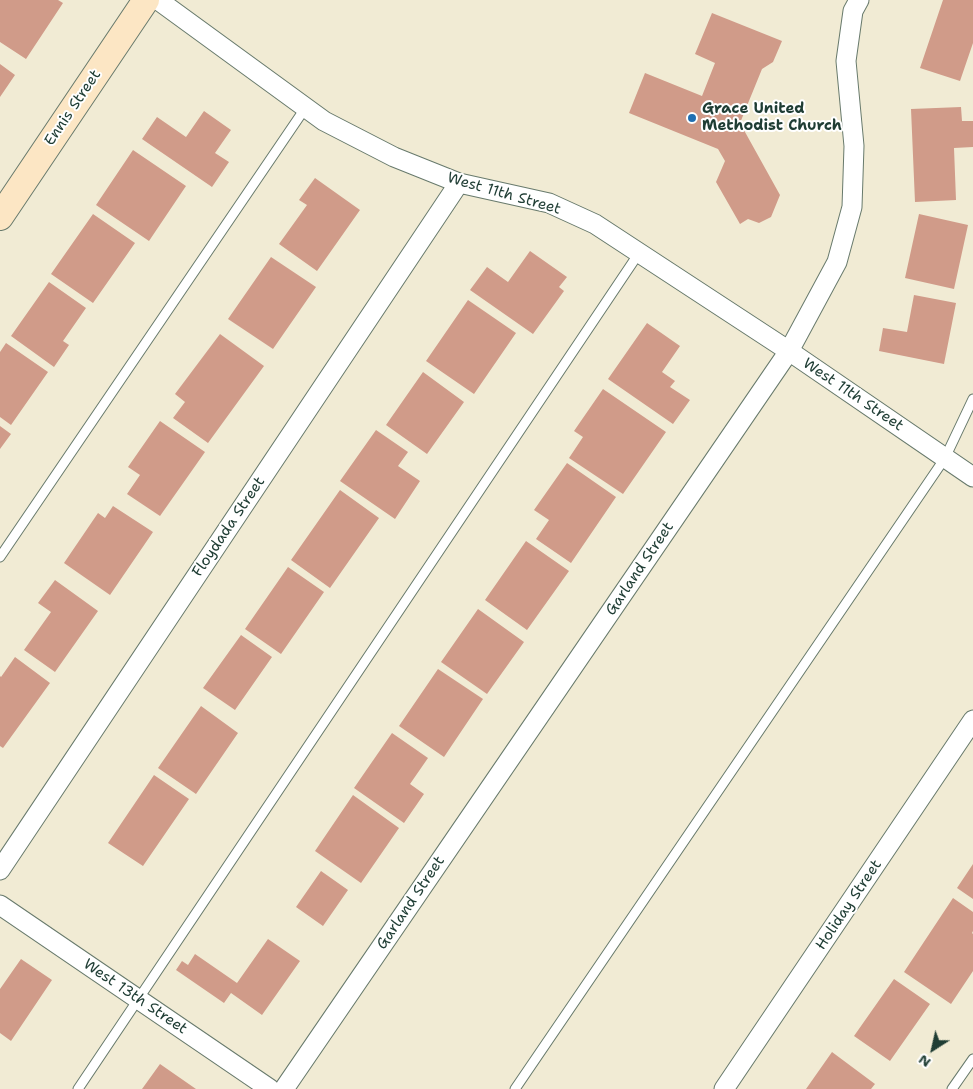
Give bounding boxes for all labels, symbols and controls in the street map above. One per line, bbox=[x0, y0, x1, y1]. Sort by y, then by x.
street label: Ennis Street bbox=[41, 67, 105, 149]
place label: Grace United Methodist Church bbox=[702, 100, 842, 135]
marker: Grace United Methodist Church bbox=[686, 112, 698, 124]
street label: West 11th Street bbox=[445, 169, 563, 219]
street label: West 11th Street bbox=[799, 355, 907, 435]
street label: Floydada Street bbox=[189, 474, 269, 580]
street label: Garland Street bbox=[602, 519, 678, 619]
street label: Garland Street bbox=[373, 853, 449, 953]
street label: Holiday Street bbox=[812, 857, 886, 953]
street label: West 13th Street bbox=[80, 956, 190, 1038]
north arrow bbox=[908, 1024, 958, 1074]
text: N bbox=[915, 1051, 934, 1072]

